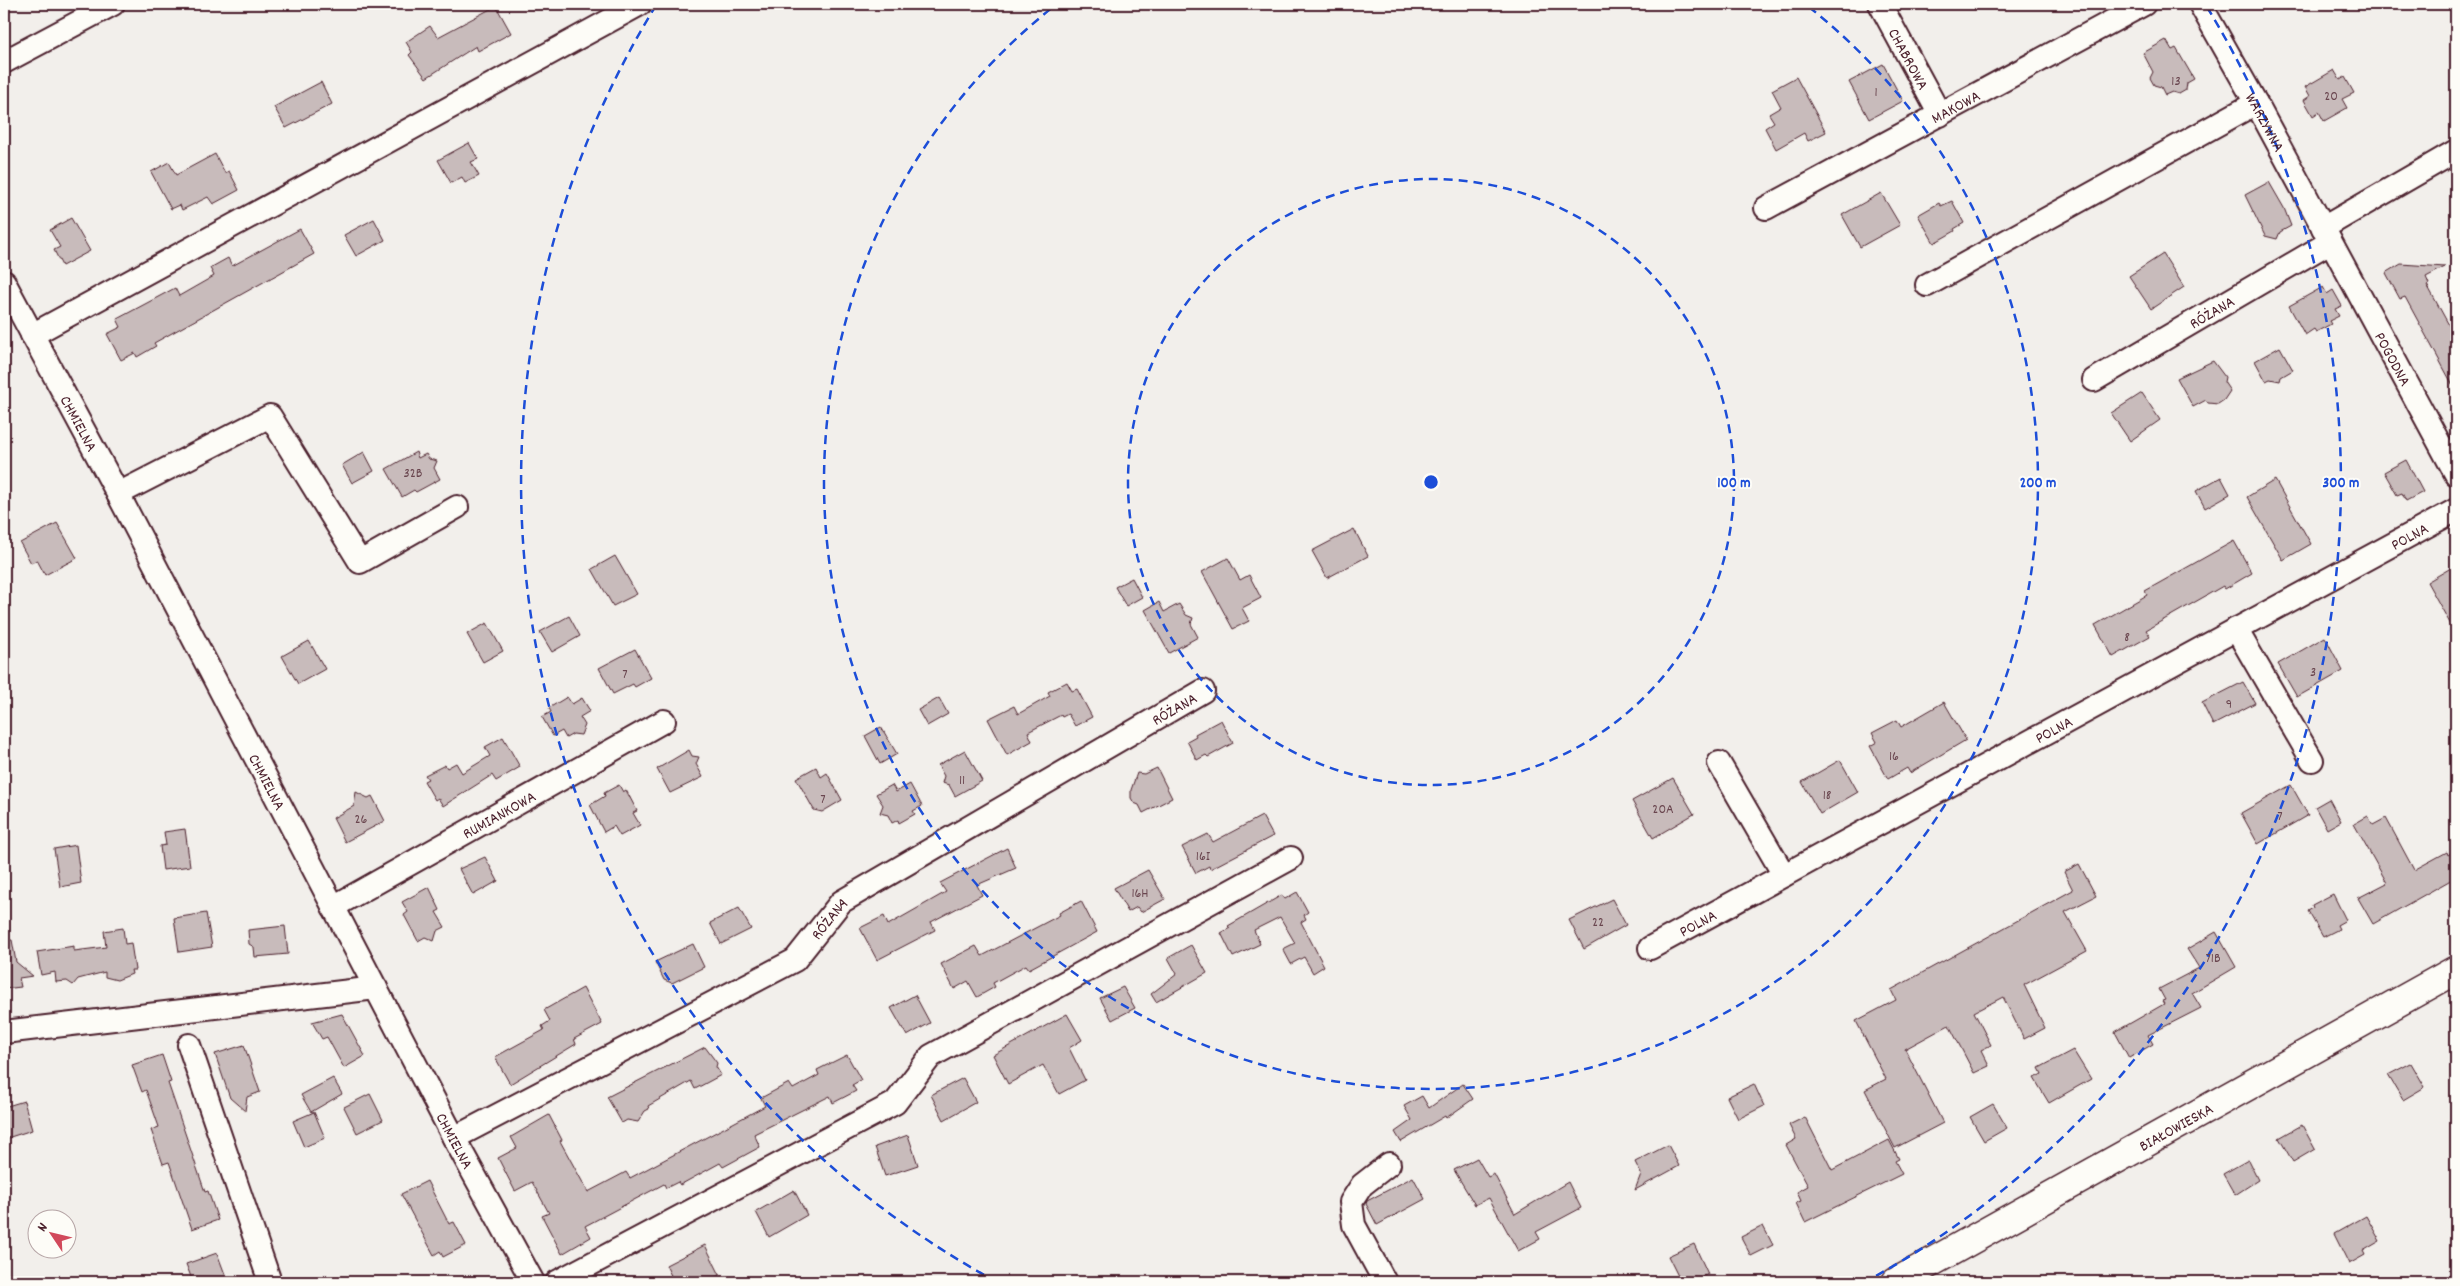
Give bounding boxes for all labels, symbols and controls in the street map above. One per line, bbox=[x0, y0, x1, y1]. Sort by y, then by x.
street label: CHABROWA bbox=[1881, 25, 1934, 95]
house number: 13 bbox=[2171, 72, 2181, 92]
house number: 1 bbox=[1874, 83, 1878, 103]
street label: MAKOWA bbox=[1928, 85, 1985, 131]
house number: 20 bbox=[2324, 87, 2338, 107]
street label: WARZYWNA bbox=[2238, 89, 2289, 157]
street label: RÓŻANA bbox=[2186, 291, 2240, 336]
street label: POGODNA bbox=[2367, 328, 2416, 391]
street label: CHMIELNA bbox=[53, 392, 102, 457]
house number: 32B bbox=[404, 464, 423, 484]
centre of rings bbox=[1422, 473, 1440, 491]
text: 100 m bbox=[1717, 473, 1751, 495]
text: 200 m bbox=[2020, 473, 2056, 495]
text: 300 m bbox=[2323, 473, 2359, 495]
street label: POLNA bbox=[2387, 518, 2433, 557]
house number: 8 bbox=[2124, 628, 2130, 648]
house number: 3 bbox=[2310, 663, 2316, 683]
house number: 7 bbox=[622, 665, 628, 685]
street label: RÓŻANA bbox=[1148, 688, 1202, 732]
house number: 9 bbox=[2226, 695, 2232, 715]
street label: POLNA bbox=[2032, 711, 2078, 751]
house number: 16 bbox=[1889, 747, 1899, 767]
street label: CHMIELNA bbox=[242, 750, 290, 815]
house number: 11 bbox=[959, 771, 965, 791]
street label: RUMIANKOWA bbox=[459, 786, 541, 846]
house number: 18 bbox=[1823, 786, 1832, 806]
house number: 7 bbox=[820, 790, 826, 810]
house number: 20A bbox=[1652, 800, 1674, 820]
house number: 7 bbox=[2277, 807, 2283, 827]
house number: 26 bbox=[355, 810, 368, 830]
house number: 16I bbox=[1196, 847, 1211, 867]
house number: 16H bbox=[1131, 884, 1149, 904]
street label: RÓŻANA bbox=[806, 892, 852, 945]
street label: POLNA bbox=[1676, 905, 1722, 944]
house number: 22 bbox=[1592, 913, 1604, 933]
house number: 71B bbox=[2205, 949, 2221, 969]
street label: BIAŁOWIESKA bbox=[2135, 1098, 2218, 1158]
street label: CHMIELNA bbox=[429, 1109, 478, 1174]
north arrow bbox=[28, 1208, 78, 1258]
text: N bbox=[33, 1219, 53, 1236]

